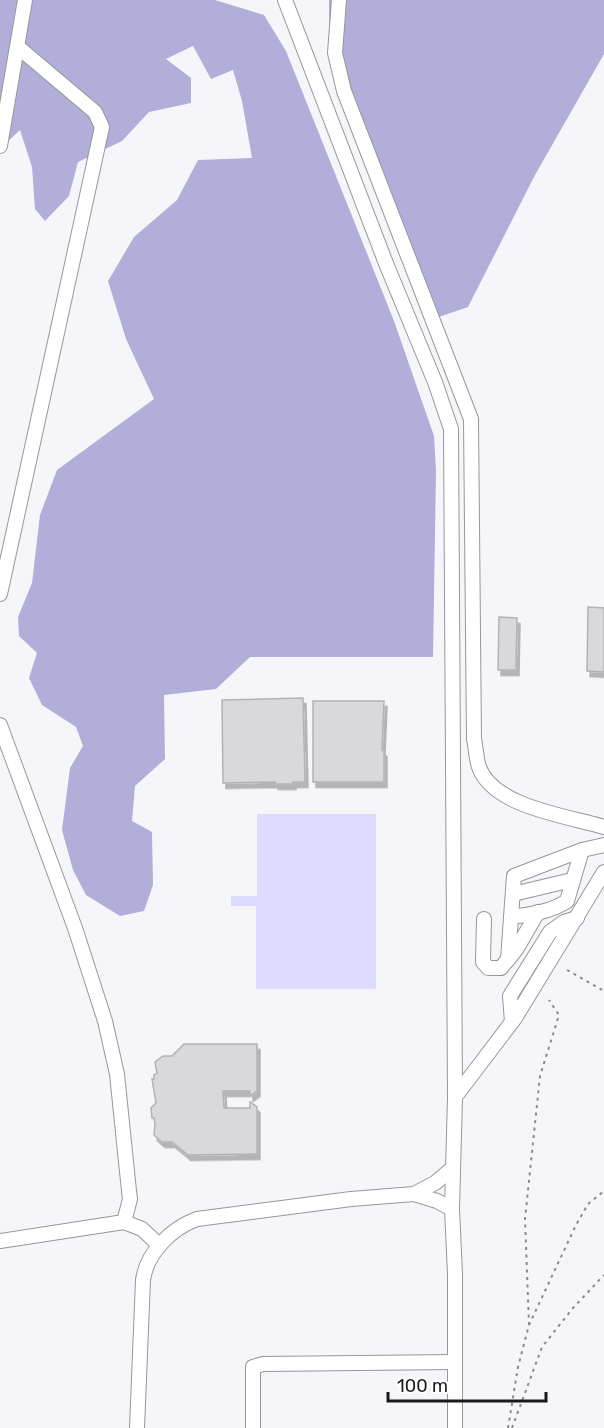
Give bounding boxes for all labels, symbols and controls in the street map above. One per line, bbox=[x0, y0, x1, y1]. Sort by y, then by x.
scale bar bbox=[388, 1365, 546, 1403]
text: 100 m bbox=[397, 1375, 448, 1397]

